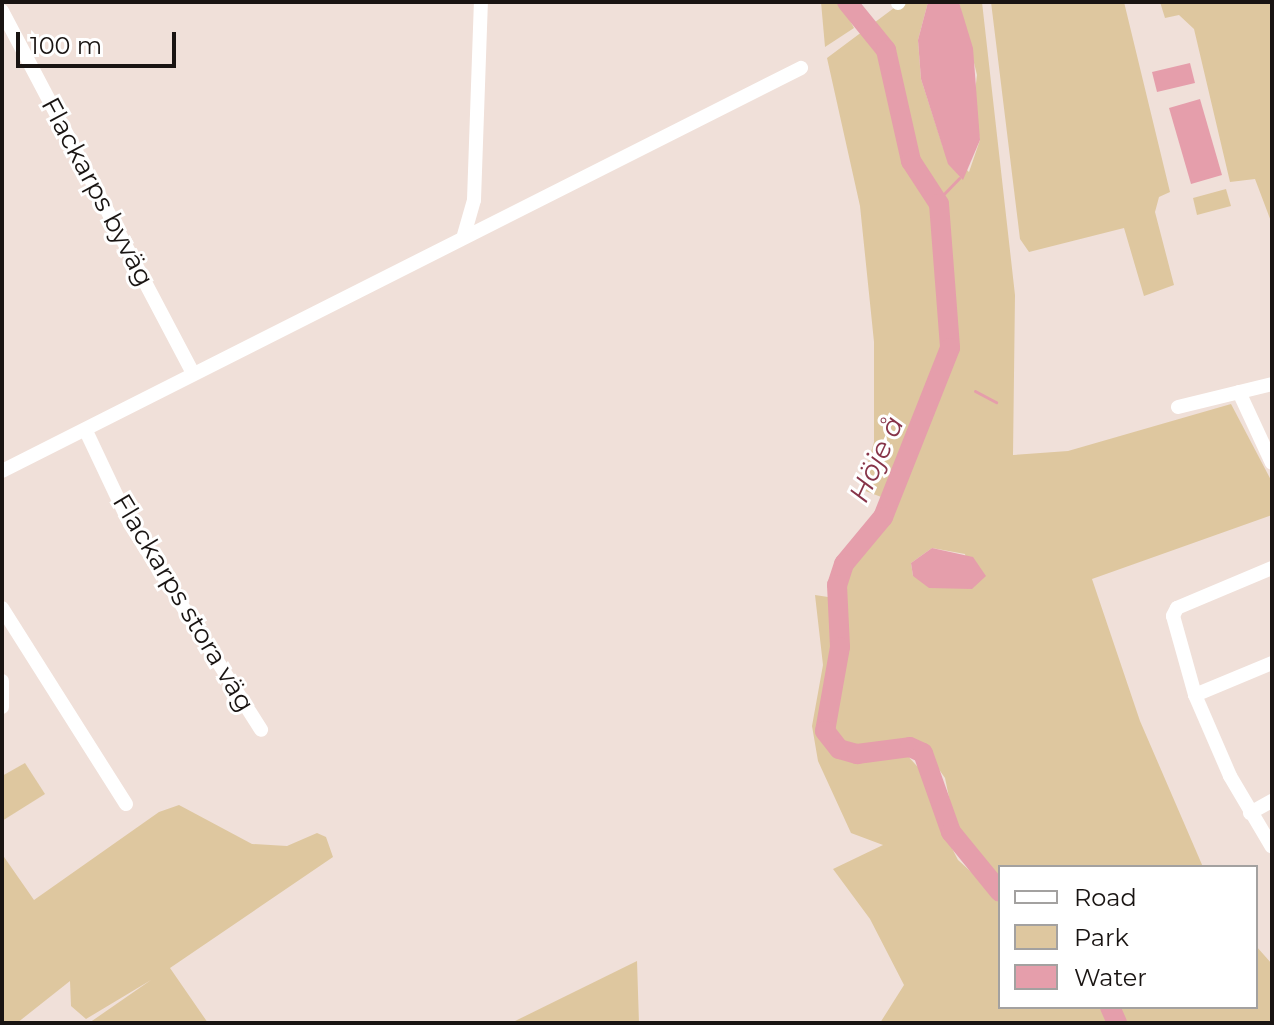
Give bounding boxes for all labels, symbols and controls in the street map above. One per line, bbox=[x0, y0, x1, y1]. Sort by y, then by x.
scale bar bbox=[20, 16, 180, 66]
text: 100 m bbox=[30, 31, 102, 60]
street label: Flackarps byväg bbox=[34, 92, 160, 292]
water label: Höje å bbox=[842, 411, 910, 507]
street label: Flackarps stora väg bbox=[106, 488, 260, 718]
legend bbox=[998, 865, 1258, 1009]
text: Road bbox=[1074, 883, 1137, 912]
text: Park bbox=[1074, 923, 1129, 952]
text: Water bbox=[1074, 963, 1147, 992]

